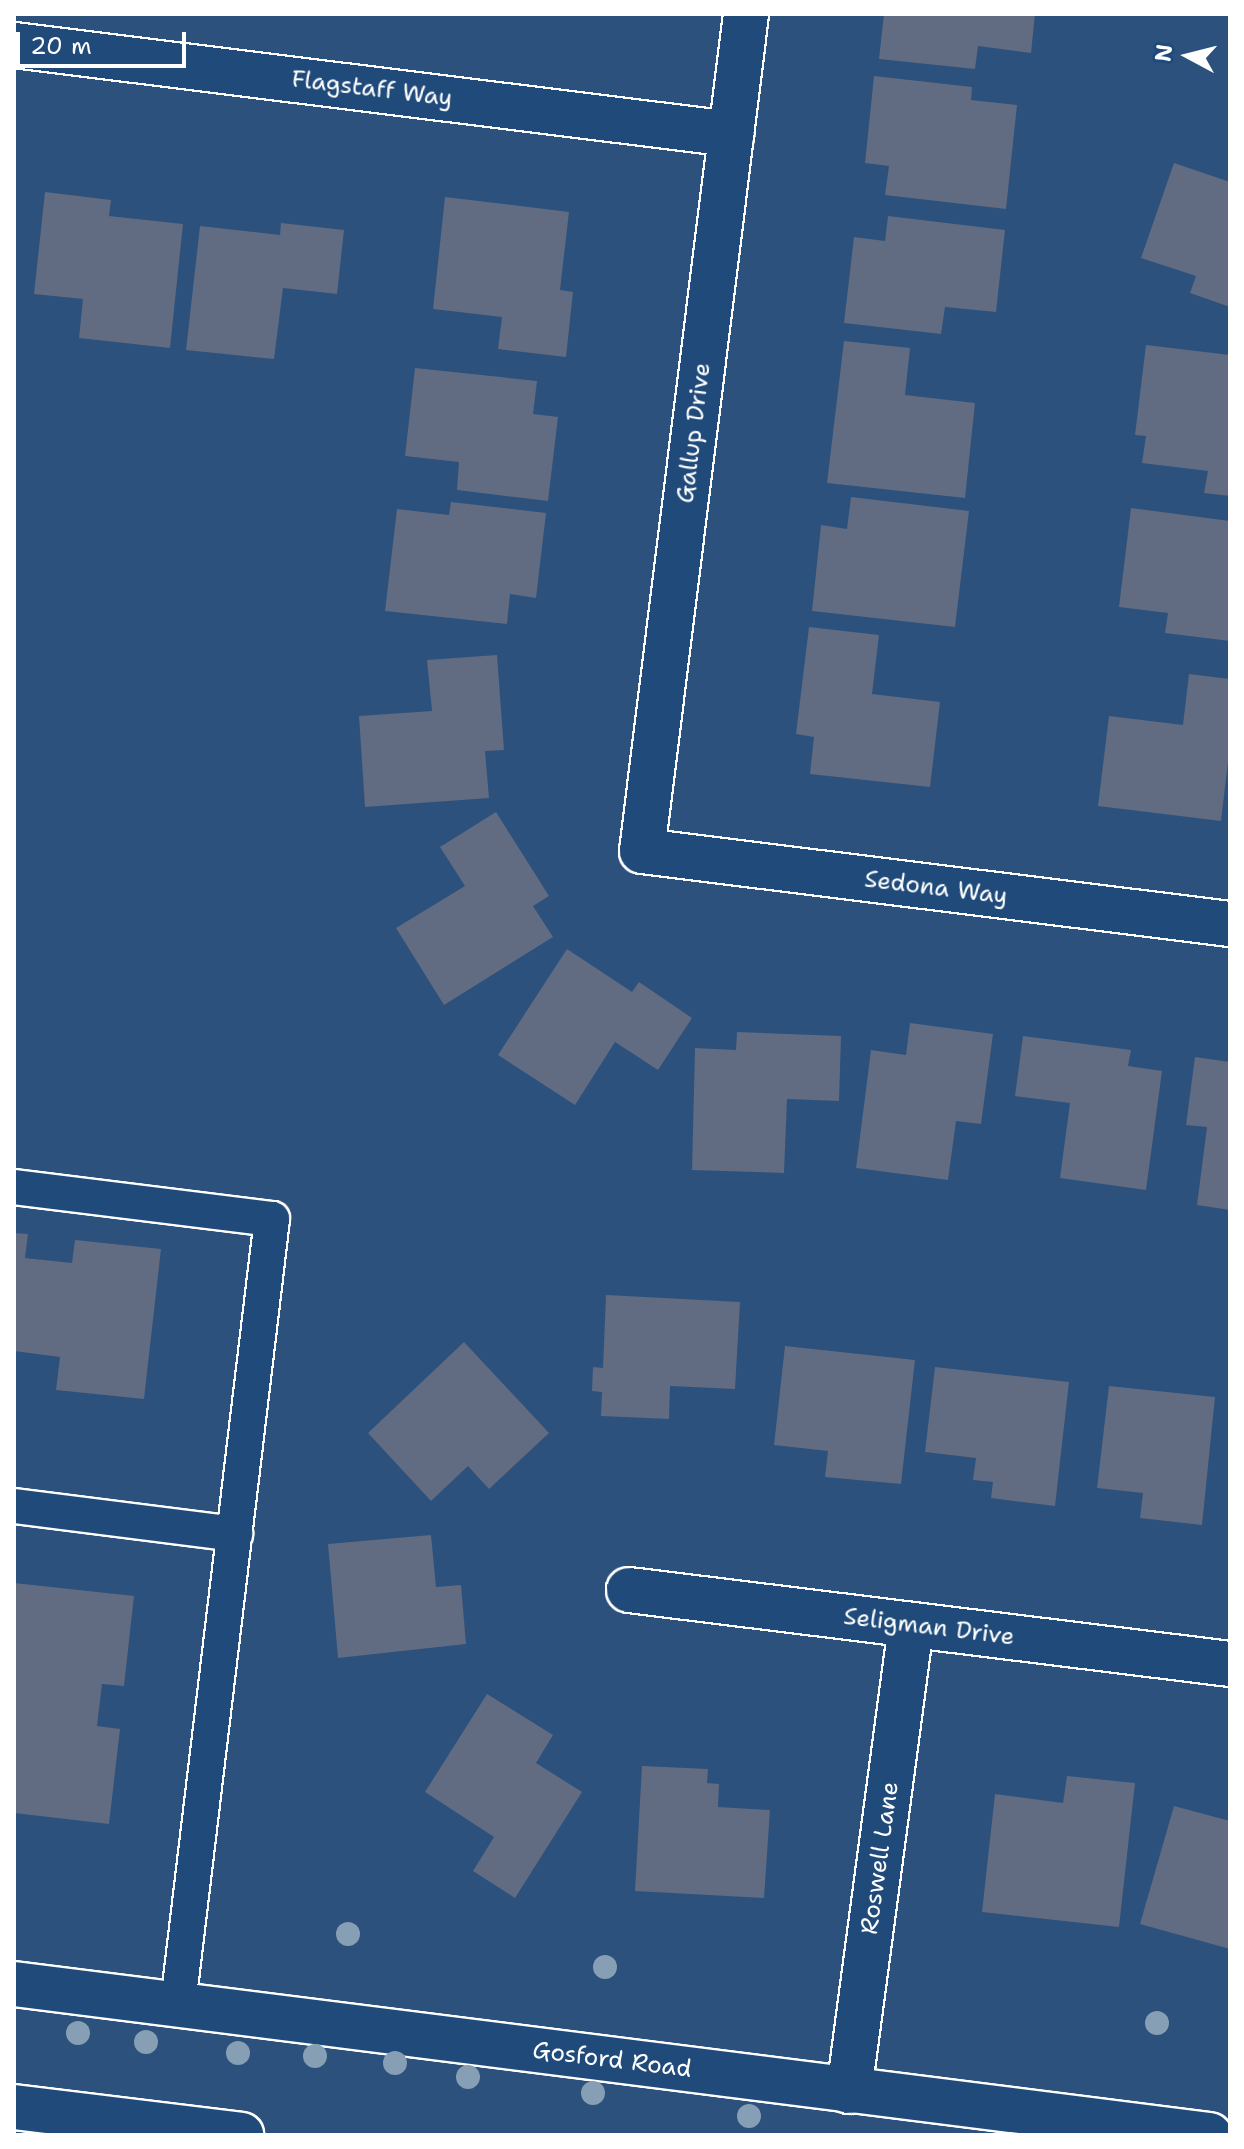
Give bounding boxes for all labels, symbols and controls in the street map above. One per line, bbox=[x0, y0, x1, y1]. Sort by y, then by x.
scale bar bbox=[20, 16, 190, 66]
north arrow bbox=[1148, 16, 1228, 96]
text: 20 m bbox=[30, 30, 92, 62]
text: N bbox=[1148, 43, 1179, 63]
street label: Flagstaff Way bbox=[290, 65, 454, 113]
street label: Gallup Drive bbox=[671, 361, 717, 505]
street label: Sedona Way bbox=[863, 865, 1009, 911]
street label: Seligman Drive bbox=[842, 1602, 1016, 1652]
street label: Roswell Lane bbox=[855, 1780, 905, 1936]
street label: Gosford Road bbox=[531, 2036, 693, 2084]

